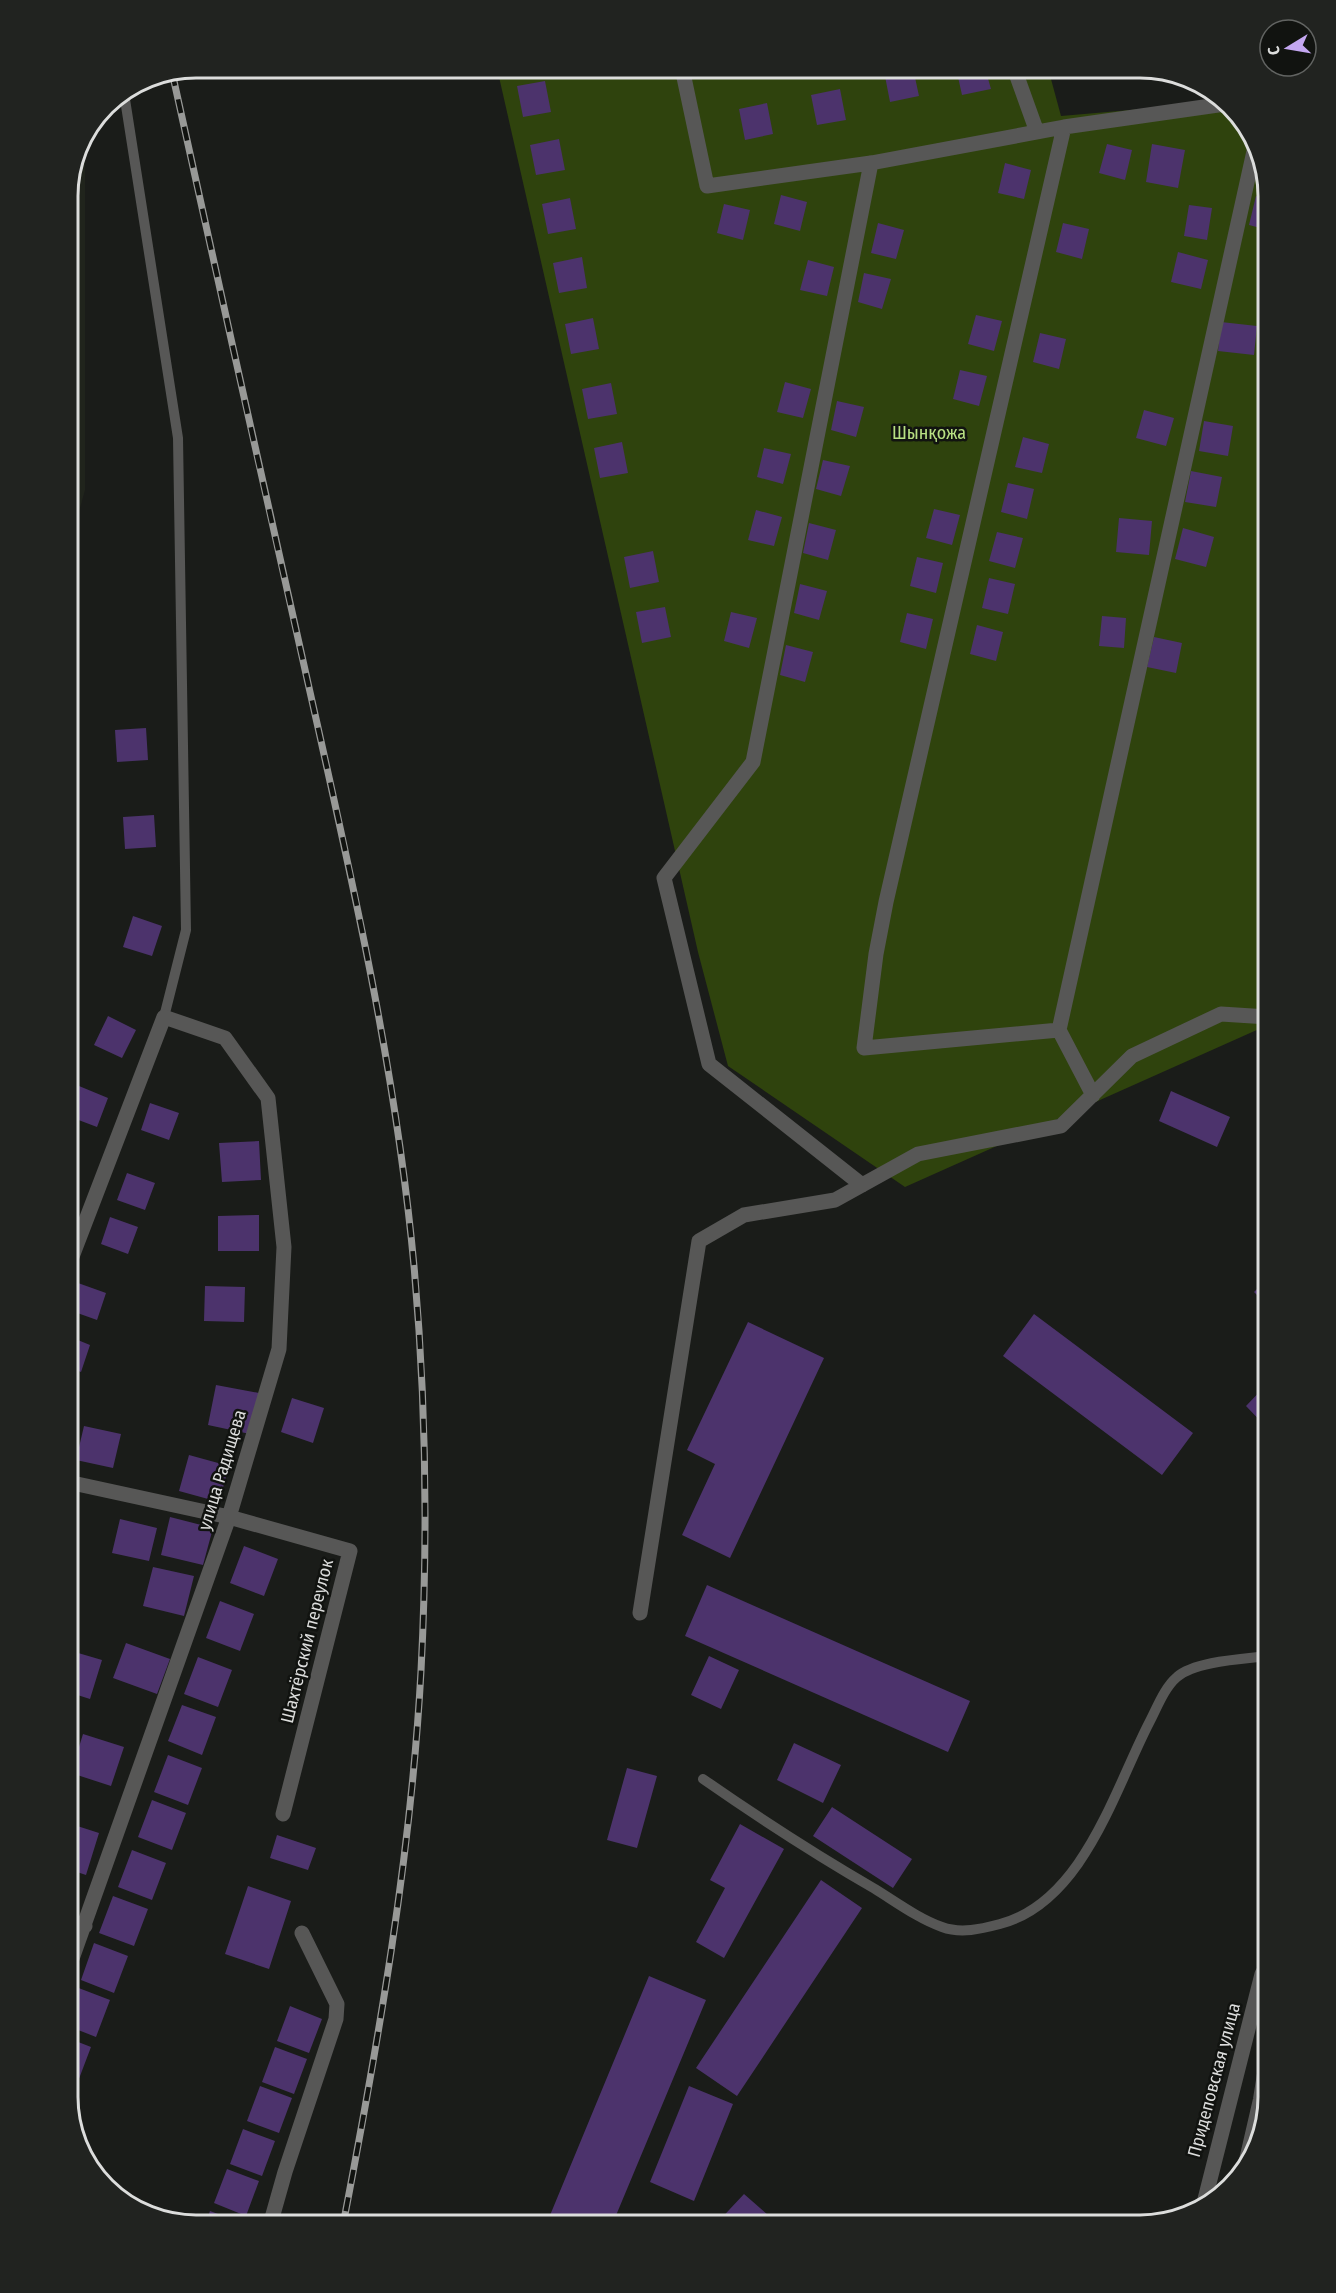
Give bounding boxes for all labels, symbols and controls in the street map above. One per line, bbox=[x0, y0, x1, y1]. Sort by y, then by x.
north arrow bbox=[1258, 18, 1318, 78]
text: С bbox=[1264, 44, 1284, 57]
park label: Шынқожа bbox=[892, 422, 966, 444]
street label: улица Радищева bbox=[193, 1407, 251, 1533]
street label: Шахтёрский переулок bbox=[276, 1556, 338, 1725]
street label: Придеповская улица bbox=[1183, 2000, 1245, 2160]

